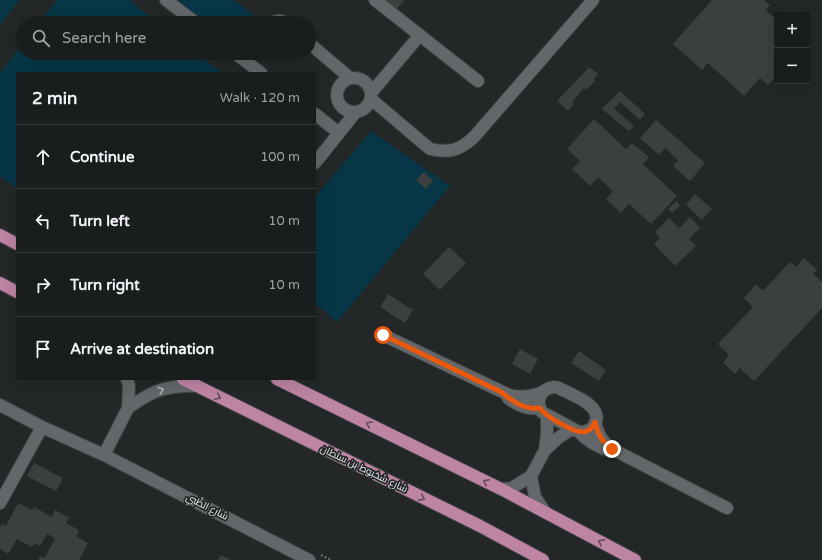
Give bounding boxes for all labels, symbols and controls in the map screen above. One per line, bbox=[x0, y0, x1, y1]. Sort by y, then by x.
map controls bbox=[774, 12, 810, 84]
button: + bbox=[774, 12, 810, 48]
search box bbox=[16, 16, 316, 60]
icon: search bbox=[30, 27, 52, 49]
text: Search here bbox=[62, 29, 146, 47]
button: − bbox=[774, 48, 810, 84]
text: 2 min bbox=[32, 88, 77, 109]
text: Walk · 120 m bbox=[220, 90, 300, 106]
icon: ahead bbox=[32, 146, 54, 168]
text: Continue bbox=[70, 148, 134, 166]
text: 100 m bbox=[260, 149, 300, 165]
icon: left bbox=[32, 210, 54, 232]
text: Turn left bbox=[70, 212, 130, 230]
text: 10 m bbox=[268, 213, 300, 229]
icon: right bbox=[32, 274, 54, 296]
text: Turn right bbox=[70, 276, 140, 294]
text: 10 m bbox=[268, 277, 300, 293]
route start bbox=[374, 326, 392, 344]
icon: arrive bbox=[32, 338, 54, 360]
text: Arrive at destination bbox=[70, 340, 214, 358]
one-way arrow bbox=[157, 386, 164, 395]
one-way arrow bbox=[214, 392, 221, 400]
one-way arrow bbox=[366, 421, 373, 429]
route end bbox=[603, 440, 621, 458]
street label: شارع شخبوط بن سلطان bbox=[318, 443, 410, 495]
one-way arrow bbox=[482, 479, 490, 487]
street label: شارع الظَّبِي bbox=[183, 490, 231, 524]
one-way arrow bbox=[418, 493, 426, 501]
one-way arrow bbox=[598, 539, 605, 546]

